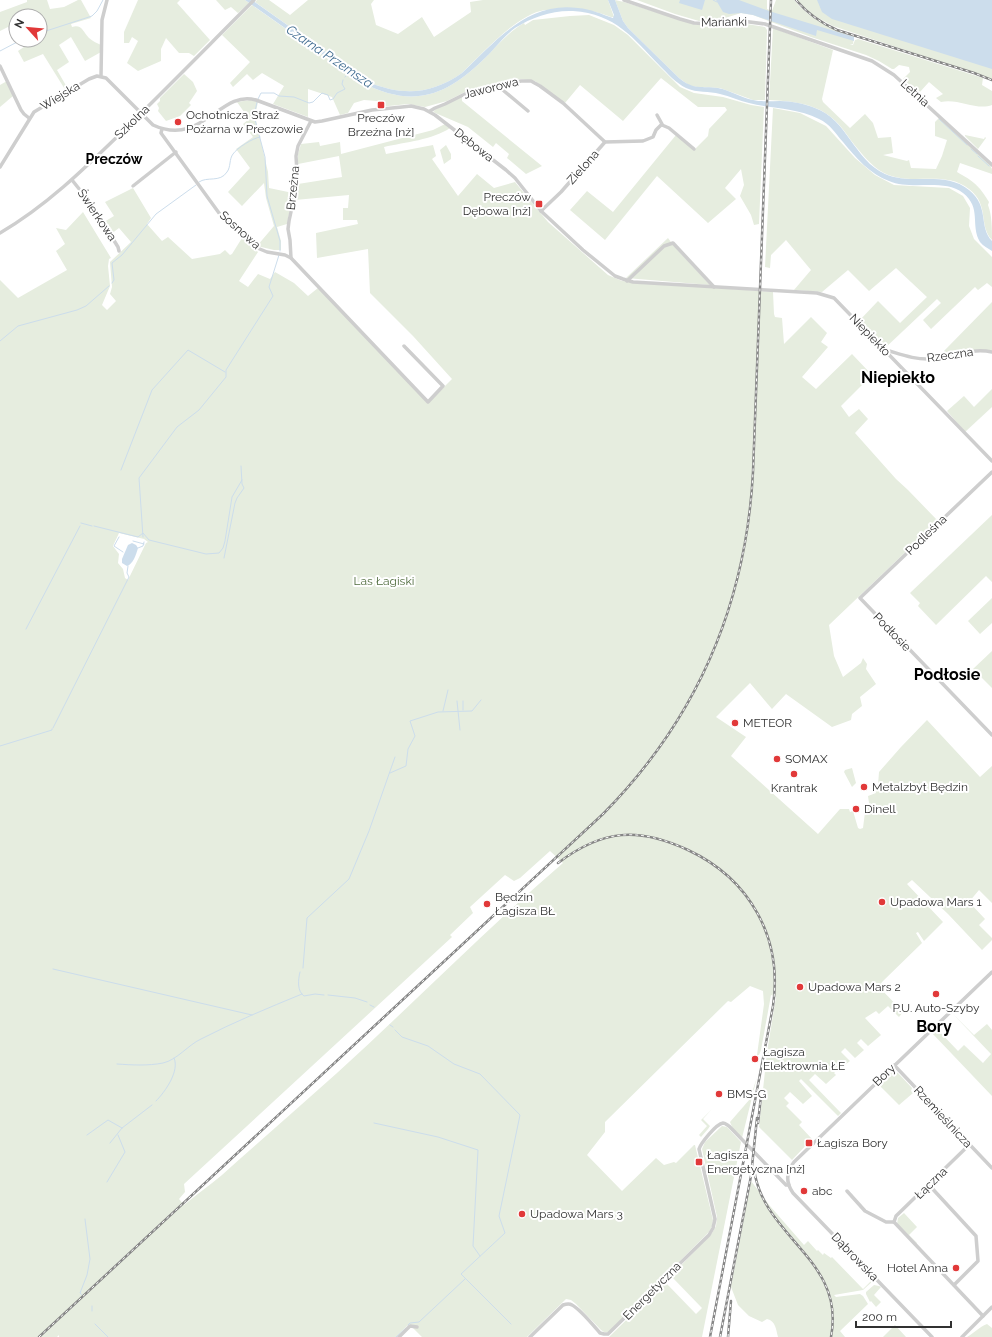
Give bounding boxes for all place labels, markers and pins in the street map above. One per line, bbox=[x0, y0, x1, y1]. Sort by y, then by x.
marker: Preczów Brzeźna [nż] bbox=[376, 100, 386, 110]
place label: Ochotnicza Straż Pożarna w Preczowie bbox=[186, 108, 303, 136]
place label: Preczów Brzeźna [nż] bbox=[348, 111, 414, 139]
marker: Ochotnicza Straż Pożarna w Preczowie bbox=[173, 117, 183, 127]
place label: Preczów Dębowa [nż] bbox=[463, 190, 531, 218]
marker: Preczów Dębowa [nż] bbox=[534, 199, 544, 209]
place label: METEOR bbox=[743, 716, 792, 730]
marker: METEOR bbox=[730, 718, 740, 728]
place label: SOMAX bbox=[785, 752, 828, 766]
marker: SOMAX bbox=[772, 754, 782, 764]
marker: Krantrak bbox=[789, 769, 799, 779]
place label: Metalzbyt Będzin bbox=[872, 780, 968, 794]
place label: Krantrak bbox=[771, 781, 818, 795]
marker: Metalzbyt Będzin bbox=[859, 782, 869, 792]
place label: Dinell bbox=[864, 802, 897, 816]
marker: Dinell bbox=[851, 804, 861, 814]
place label: Będzin Łagisza BŁ bbox=[495, 890, 555, 918]
place label: Upadowa Mars 1 bbox=[890, 895, 982, 909]
marker: Upadowa Mars 1 bbox=[877, 897, 887, 907]
marker: Będzin Łagisza BŁ bbox=[482, 899, 492, 909]
place label: Upadowa Mars 2 bbox=[808, 980, 901, 994]
marker: Upadowa Mars 2 bbox=[795, 982, 805, 992]
marker: P.U. Auto-Szyby bbox=[931, 989, 941, 999]
place label: P.U. Auto-Szyby bbox=[893, 1001, 980, 1015]
place label: Łagisza Elektrownia ŁE bbox=[763, 1045, 845, 1073]
marker: Łagisza Elektrownia ŁE bbox=[750, 1054, 760, 1064]
place label: BMS-G bbox=[727, 1087, 766, 1101]
marker: BMS-G bbox=[714, 1089, 724, 1099]
place label: Łagisza Bory bbox=[817, 1136, 888, 1150]
marker: Łagisza Bory bbox=[804, 1138, 814, 1148]
place label: Łagisza Energetyczna [nż] bbox=[707, 1148, 805, 1176]
marker: Łagisza Energetyczna [nż] bbox=[694, 1157, 704, 1167]
place label: abc bbox=[812, 1184, 833, 1198]
marker: abc bbox=[799, 1186, 809, 1196]
place label: Upadowa Mars 3 bbox=[530, 1207, 623, 1221]
marker: Upadowa Mars 3 bbox=[517, 1209, 527, 1219]
place label: Hotel Anna bbox=[887, 1261, 948, 1275]
marker: Hotel Anna bbox=[951, 1263, 961, 1273]

